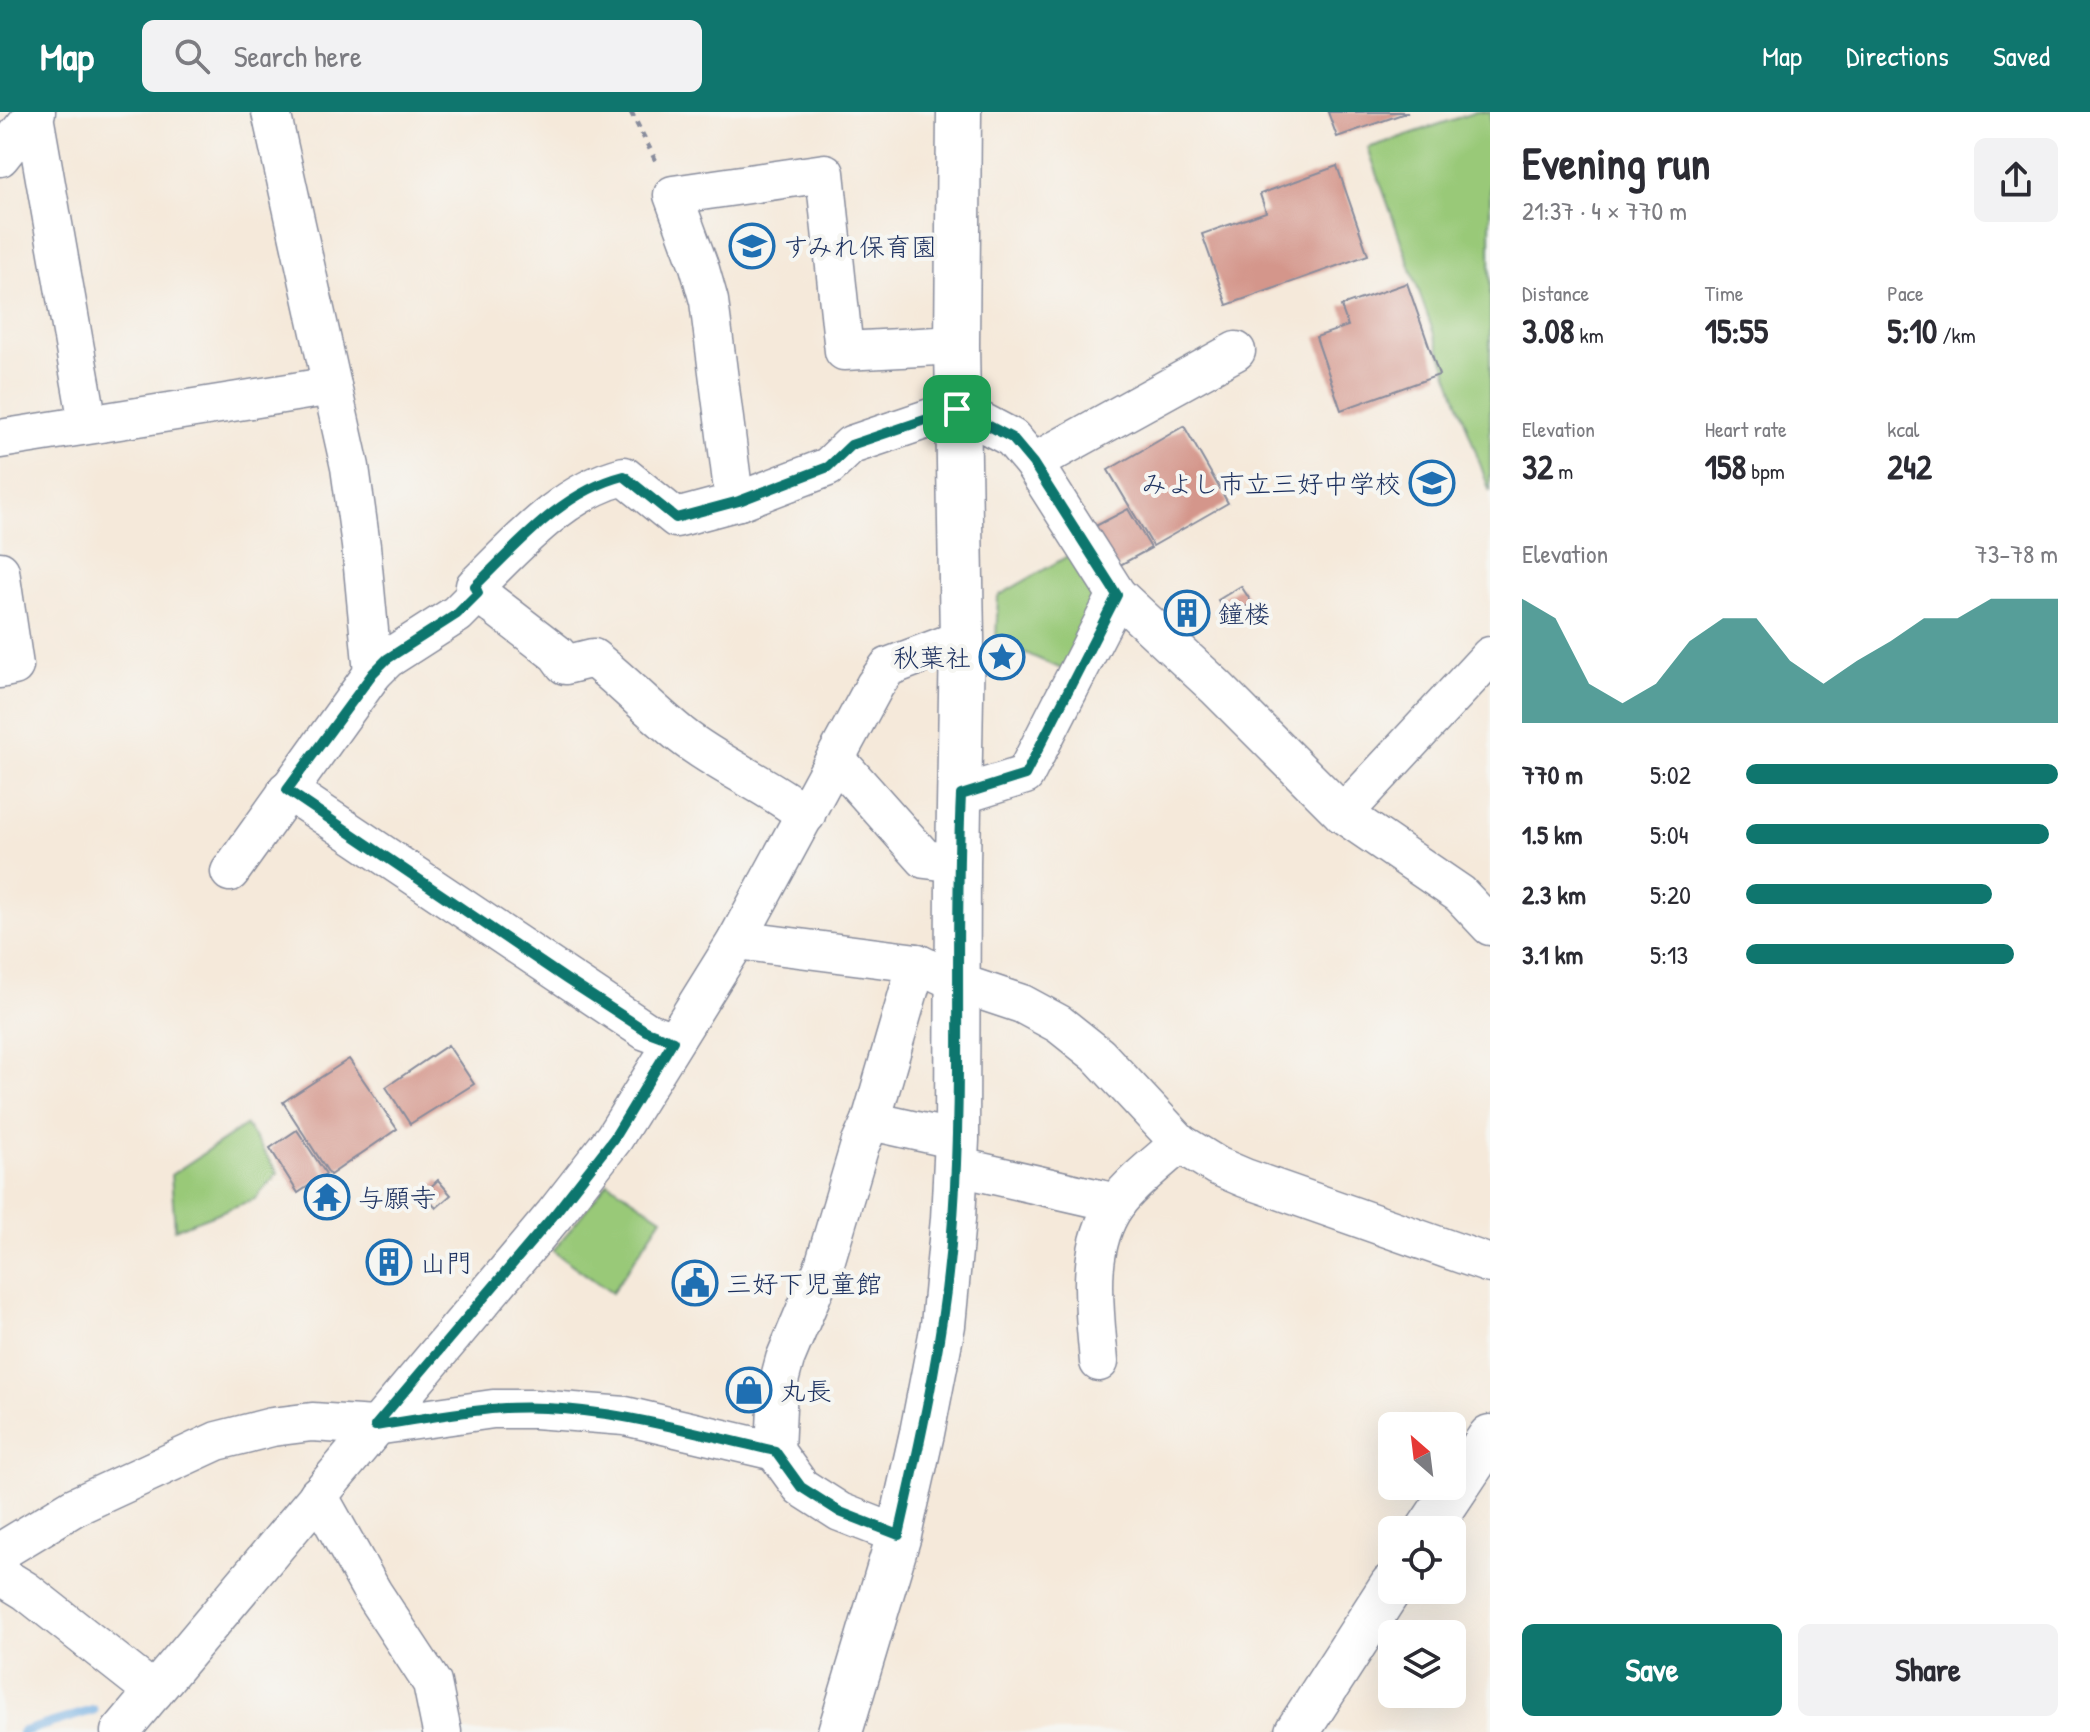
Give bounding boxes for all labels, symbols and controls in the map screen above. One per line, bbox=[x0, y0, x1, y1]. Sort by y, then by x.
search box bbox=[142, 20, 702, 92]
text: Map bbox=[40, 30, 94, 82]
icon: search bbox=[170, 34, 214, 78]
text: Search here bbox=[234, 36, 362, 76]
text: Map bbox=[1762, 37, 1802, 75]
text: Directions bbox=[1846, 37, 1949, 75]
text: Saved bbox=[1993, 37, 2050, 75]
text: Evening run bbox=[1522, 133, 1710, 193]
button: share bbox=[1974, 138, 2058, 222]
text: 21:37 · 4 × 770 m bbox=[1522, 193, 1687, 228]
school or university icon: すみれ保育園 bbox=[728, 222, 776, 270]
place label: すみれ保育園 bbox=[783, 229, 937, 264]
text: Distance bbox=[1522, 278, 1589, 308]
text: Time bbox=[1705, 278, 1744, 308]
text: Pace bbox=[1887, 278, 1924, 308]
text: 3.08 bbox=[1522, 308, 1574, 354]
text: 15:55 bbox=[1705, 308, 1768, 354]
text: 5:10 bbox=[1887, 308, 1937, 354]
text: km bbox=[1574, 320, 1604, 350]
text: /km bbox=[1937, 320, 1976, 350]
pin bbox=[923, 375, 991, 443]
icon: arrive bbox=[935, 387, 979, 431]
text: Elevation bbox=[1522, 414, 1595, 444]
text: Heart rate bbox=[1705, 414, 1787, 444]
text: kcal bbox=[1887, 414, 1919, 444]
text: 32 bbox=[1522, 444, 1553, 490]
text: 158 bbox=[1705, 444, 1746, 490]
text: 242 bbox=[1887, 444, 1932, 490]
text: m bbox=[1553, 456, 1573, 486]
text: bpm bbox=[1746, 456, 1785, 486]
school or university icon: みよし市立三好中学校 bbox=[1408, 459, 1456, 507]
place label: みよし市立三好中学校 bbox=[1141, 466, 1401, 501]
text: Elevation bbox=[1522, 536, 1608, 571]
text: 73–78 m bbox=[1975, 536, 2058, 571]
building icon: 鐘楼 bbox=[1163, 589, 1211, 637]
place label: 鐘楼 bbox=[1218, 596, 1270, 631]
place icon: 秋葉社 bbox=[978, 633, 1026, 681]
place label: 秋葉社 bbox=[893, 640, 971, 675]
text: 770 m bbox=[1522, 757, 1583, 792]
text: 5:02 bbox=[1650, 757, 1691, 792]
text: 1.5 km bbox=[1522, 817, 1582, 852]
text: 5:04 bbox=[1650, 817, 1688, 852]
text: 2.3 km bbox=[1522, 877, 1586, 912]
text: 5:20 bbox=[1650, 877, 1691, 912]
text: 3.1 km bbox=[1522, 937, 1583, 972]
text: 5:13 bbox=[1650, 937, 1688, 972]
temple icon: 与願寺 bbox=[303, 1173, 351, 1221]
place label: 与願寺 bbox=[358, 1180, 436, 1215]
building icon: 山門 bbox=[365, 1238, 413, 1286]
place label: 山門 bbox=[420, 1245, 472, 1280]
public building icon: 三好下児童館 bbox=[671, 1259, 719, 1307]
place label: 三好下児童館 bbox=[726, 1266, 882, 1301]
shop icon: 丸長 bbox=[725, 1366, 773, 1414]
place label: 丸長 bbox=[780, 1373, 832, 1408]
north arrow bbox=[1378, 1412, 1466, 1500]
map controls bbox=[1378, 1412, 1466, 1708]
button: locate bbox=[1378, 1516, 1466, 1604]
button: layers bbox=[1378, 1620, 1466, 1708]
button: Save bbox=[1522, 1624, 1782, 1716]
button: Share bbox=[1798, 1624, 2058, 1716]

